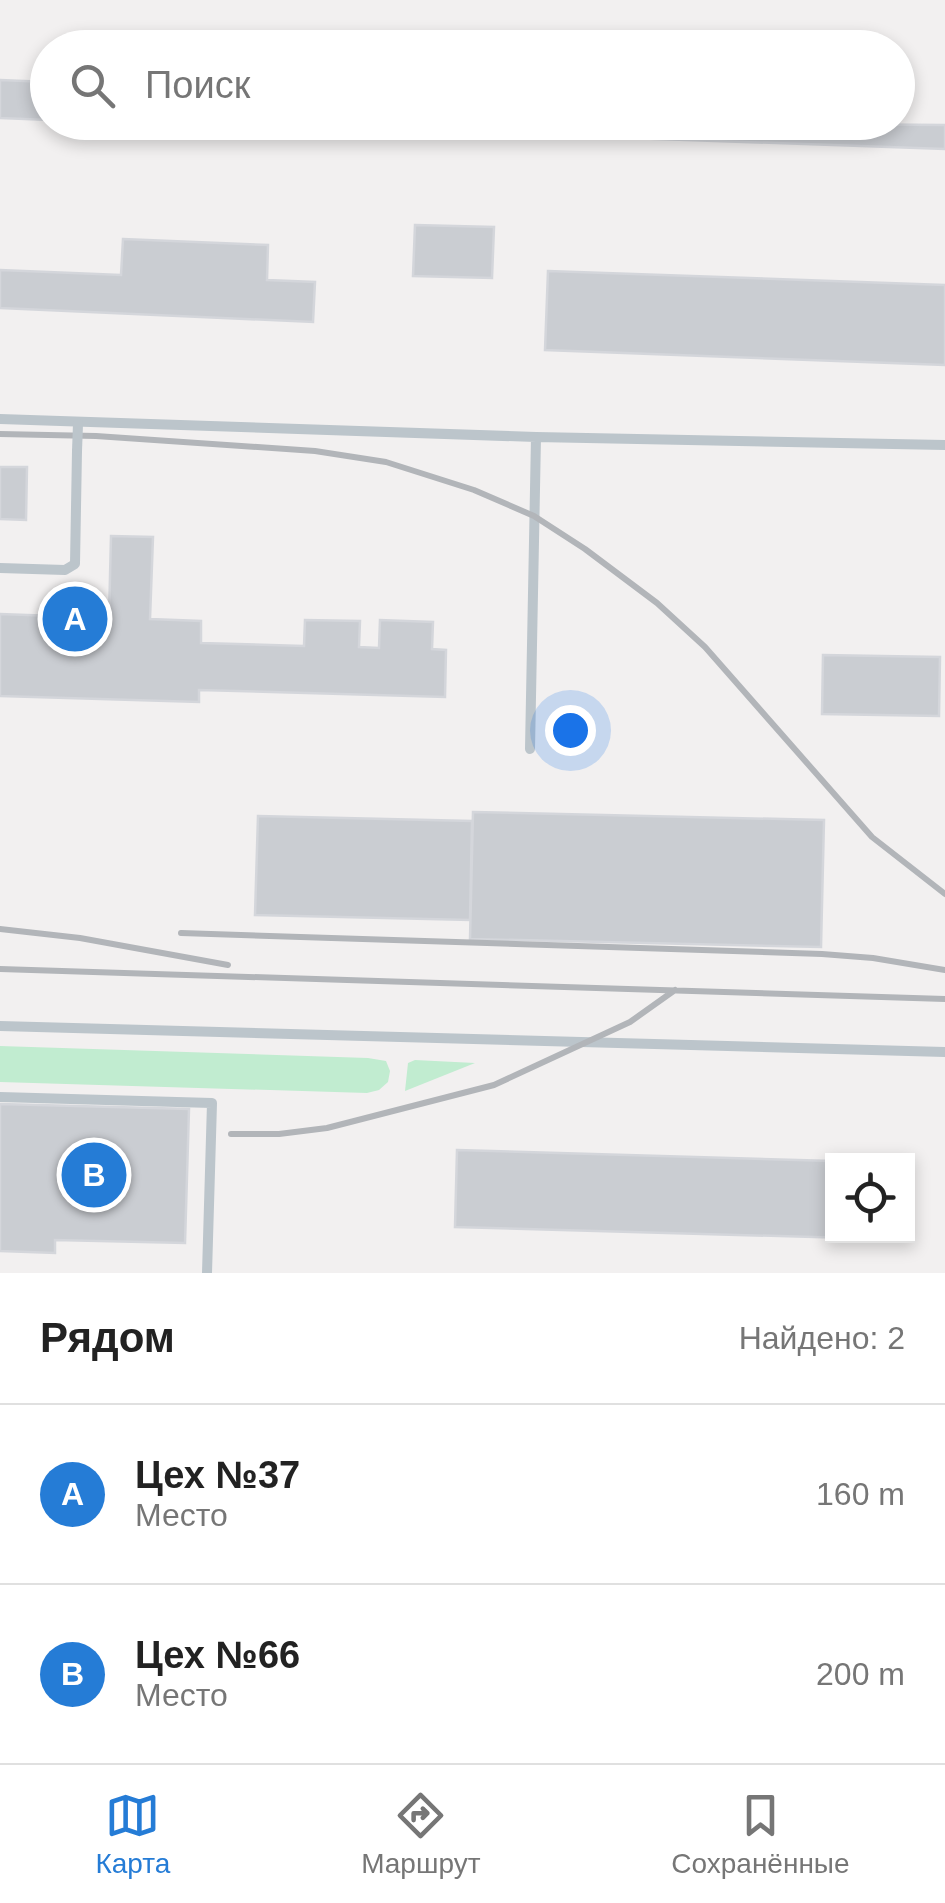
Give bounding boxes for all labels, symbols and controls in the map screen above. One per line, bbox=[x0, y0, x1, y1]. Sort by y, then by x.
search box bbox=[30, 30, 915, 140]
icon: search bbox=[65, 58, 120, 113]
text: Поиск bbox=[145, 64, 250, 106]
pin: A bbox=[42, 582, 108, 656]
your location bbox=[545, 705, 596, 756]
pin: B bbox=[62, 1138, 126, 1212]
map controls bbox=[825, 1153, 915, 1243]
button: locate bbox=[825, 1153, 915, 1243]
text: Рядом bbox=[40, 1314, 175, 1361]
text: Найдено: 2 bbox=[739, 1320, 905, 1356]
text: Цех №37 bbox=[135, 1454, 300, 1496]
text: A bbox=[61, 1476, 84, 1512]
text: 160 m bbox=[816, 1476, 905, 1512]
text: Место bbox=[135, 1497, 228, 1533]
text: Цех №66 bbox=[135, 1634, 300, 1676]
text: B bbox=[61, 1656, 84, 1692]
text: 200 m bbox=[816, 1656, 905, 1692]
text: Место bbox=[135, 1677, 228, 1713]
tab: Карта bbox=[95, 1788, 170, 1880]
tab: Маршрут bbox=[361, 1788, 480, 1880]
tab: Сохранённые bbox=[671, 1788, 850, 1880]

